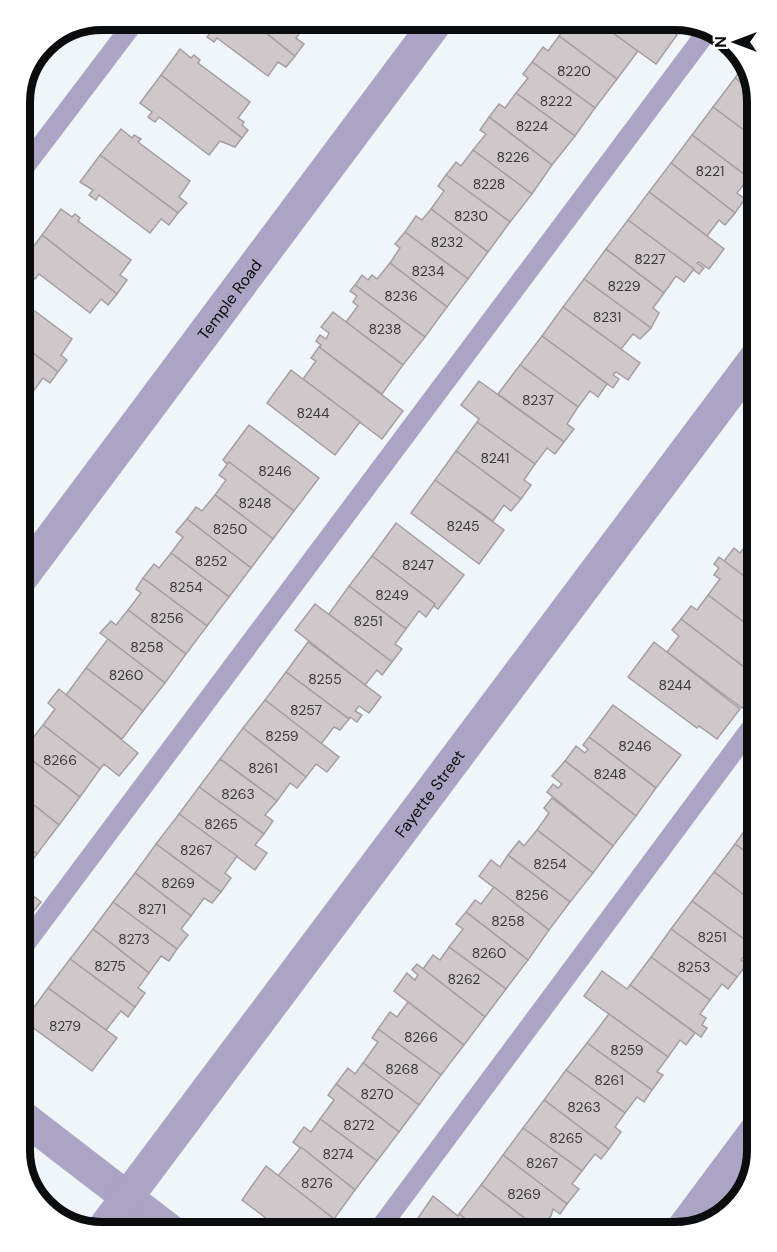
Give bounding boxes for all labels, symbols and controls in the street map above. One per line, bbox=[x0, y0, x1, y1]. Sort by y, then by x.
north arrow bbox=[705, 12, 765, 72]
text: N bbox=[710, 36, 731, 48]
house number: 8220 bbox=[557, 62, 591, 80]
house number: 8222 bbox=[540, 92, 572, 110]
house number: 8224 bbox=[516, 117, 549, 135]
house number: 8226 bbox=[496, 148, 530, 166]
house number: 8221 bbox=[696, 162, 724, 180]
house number: 8228 bbox=[473, 175, 505, 193]
house number: 8230 bbox=[454, 207, 488, 225]
house number: 8232 bbox=[431, 233, 463, 251]
house number: 8227 bbox=[634, 250, 666, 268]
street label: Temple Road bbox=[192, 255, 266, 344]
house number: 8234 bbox=[411, 262, 445, 280]
house number: 8229 bbox=[607, 277, 641, 295]
house number: 8236 bbox=[384, 287, 418, 305]
house number: 8231 bbox=[593, 308, 621, 326]
house number: 8238 bbox=[368, 320, 402, 338]
house number: 8237 bbox=[522, 391, 554, 409]
house number: 8244 bbox=[296, 404, 330, 422]
house number: 8241 bbox=[481, 449, 509, 467]
house number: 8246 bbox=[258, 462, 292, 480]
house number: 8248 bbox=[238, 494, 272, 512]
house number: 8245 bbox=[446, 517, 480, 535]
house number: 8250 bbox=[213, 520, 247, 538]
house number: 8252 bbox=[195, 552, 227, 570]
house number: 8247 bbox=[402, 556, 434, 574]
house number: 8254 bbox=[169, 578, 203, 596]
house number: 8249 bbox=[375, 586, 409, 604]
house number: 8256 bbox=[150, 609, 184, 627]
house number: 8251 bbox=[353, 612, 383, 630]
house number: 8258 bbox=[130, 638, 164, 656]
house number: 8260 bbox=[109, 666, 143, 684]
house number: 8255 bbox=[308, 670, 342, 688]
house number: 8244 bbox=[658, 676, 692, 694]
house number: 8257 bbox=[290, 701, 322, 719]
house number: 8259 bbox=[265, 727, 299, 745]
house number: 8246 bbox=[618, 737, 652, 755]
street label: Fayette Street bbox=[390, 745, 469, 842]
house number: 8266 bbox=[43, 751, 77, 769]
house number: 8261 bbox=[248, 759, 278, 777]
house number: 8248 bbox=[593, 765, 627, 783]
house number: 8263 bbox=[221, 785, 255, 803]
house number: 8265 bbox=[204, 815, 238, 833]
house number: 8267 bbox=[180, 841, 212, 859]
house number: 8254 bbox=[533, 855, 567, 873]
house number: 8269 bbox=[161, 874, 195, 892]
house number: 8256 bbox=[515, 886, 549, 904]
house number: 8271 bbox=[138, 900, 166, 918]
house number: 8258 bbox=[491, 912, 525, 930]
house number: 8251 bbox=[697, 928, 727, 946]
house number: 8273 bbox=[118, 930, 150, 948]
house number: 8260 bbox=[472, 944, 506, 962]
house number: 8275 bbox=[94, 957, 126, 975]
house number: 8253 bbox=[677, 958, 711, 976]
house number: 8262 bbox=[448, 970, 480, 988]
house number: 8279 bbox=[49, 1017, 81, 1035]
house number: 8266 bbox=[404, 1028, 438, 1046]
house number: 8259 bbox=[610, 1041, 644, 1059]
house number: 8268 bbox=[385, 1060, 419, 1078]
house number: 8261 bbox=[594, 1071, 624, 1089]
house number: 8270 bbox=[361, 1085, 393, 1103]
house number: 8263 bbox=[567, 1098, 601, 1116]
house number: 8272 bbox=[343, 1116, 375, 1134]
house number: 8265 bbox=[549, 1129, 583, 1147]
house number: 8274 bbox=[322, 1145, 354, 1163]
house number: 8267 bbox=[526, 1154, 558, 1172]
house number: 8276 bbox=[301, 1174, 333, 1192]
house number: 8269 bbox=[507, 1185, 541, 1203]

